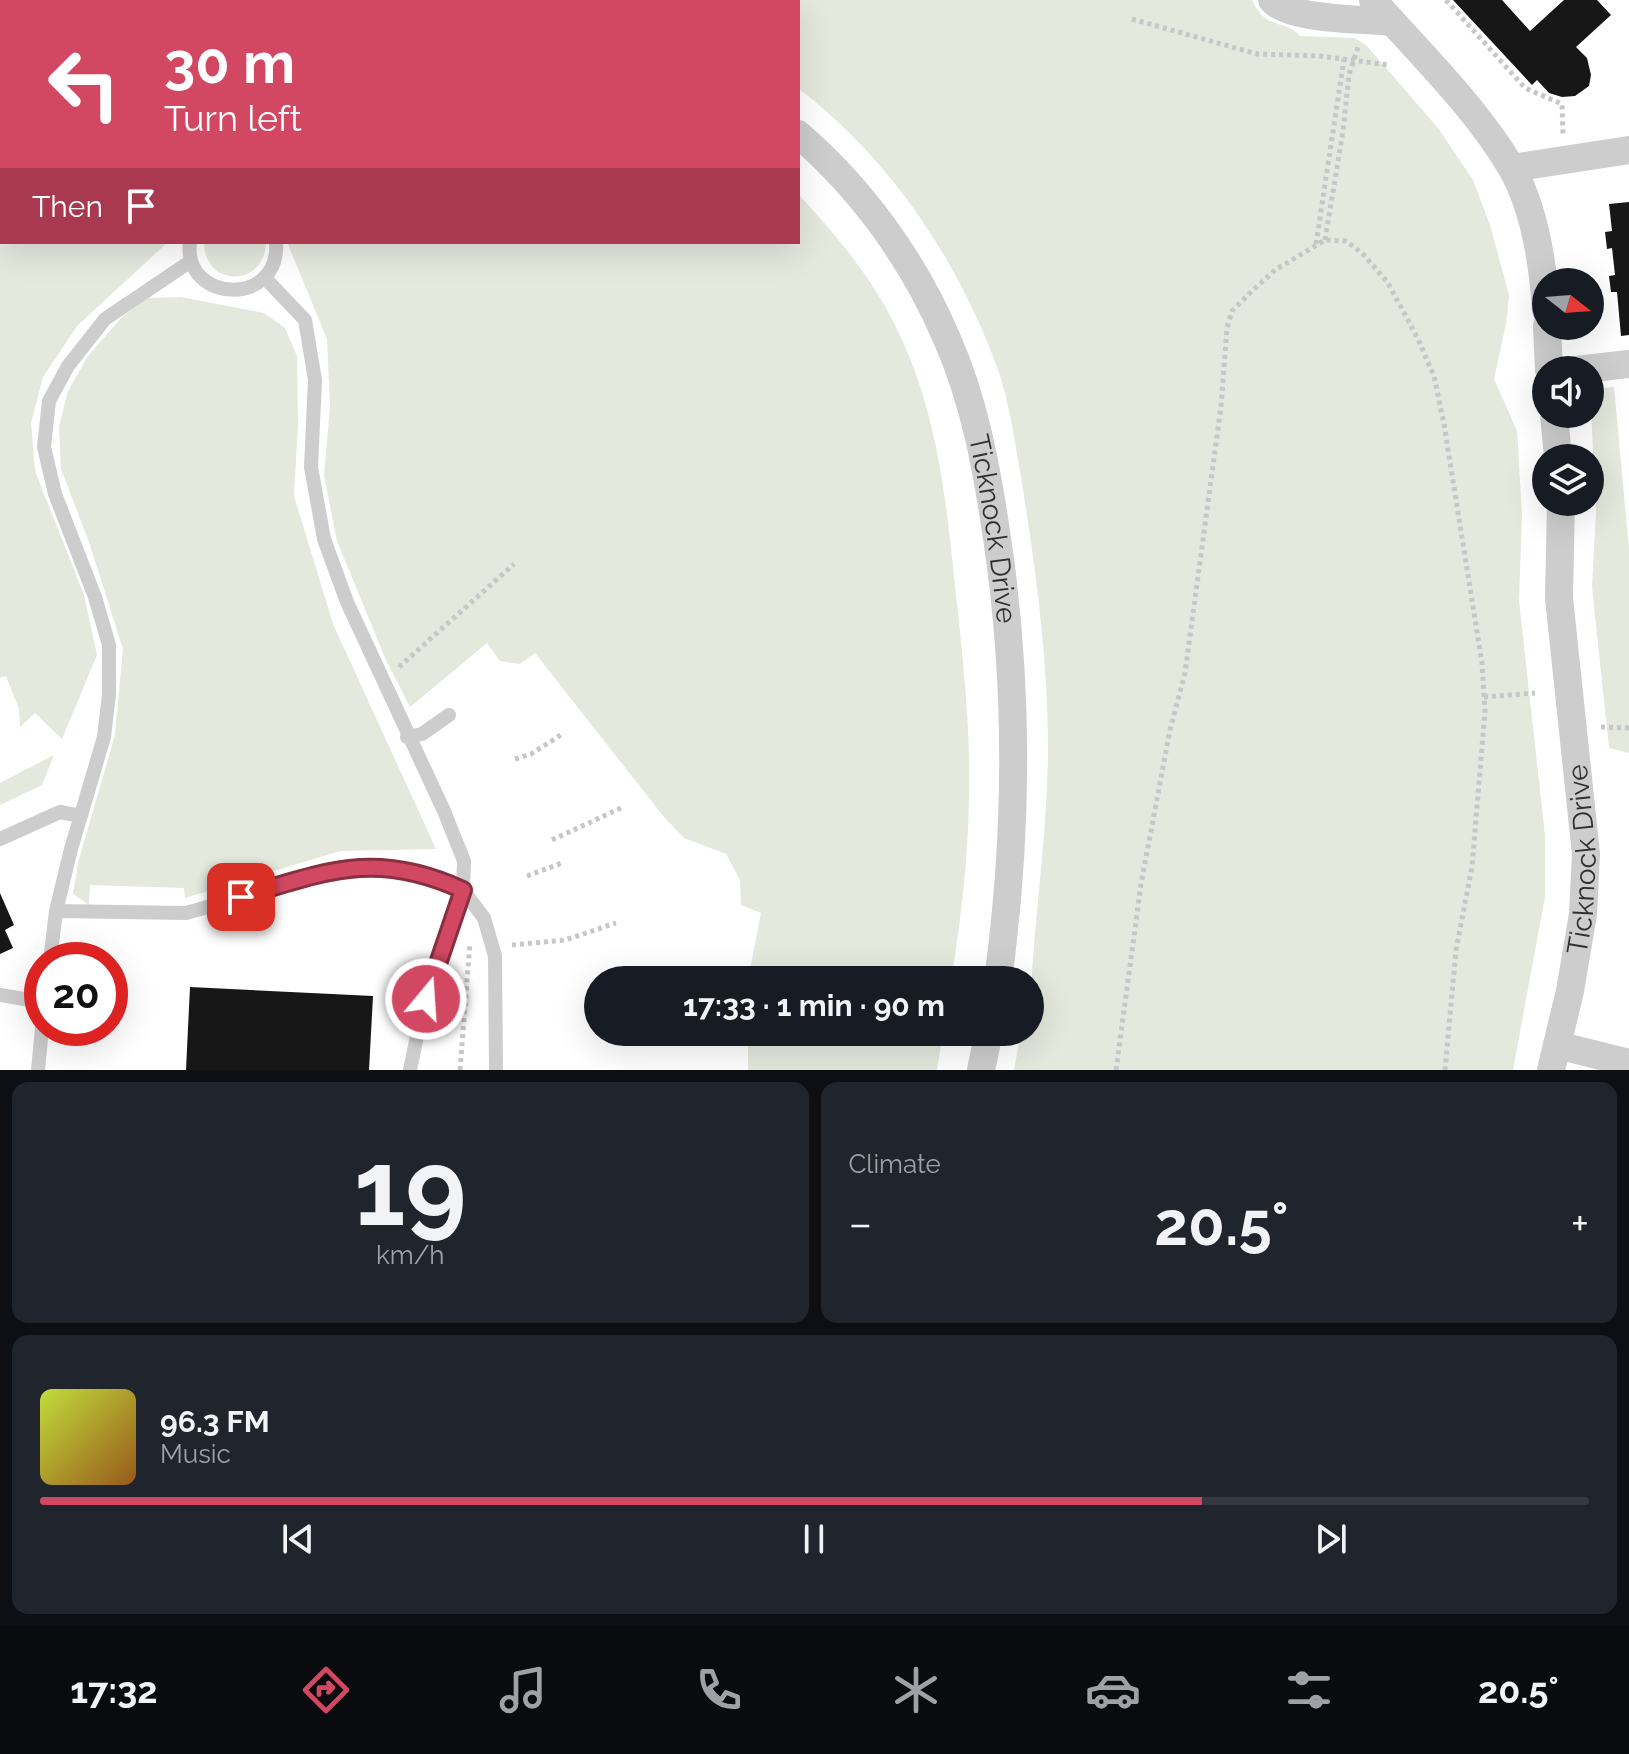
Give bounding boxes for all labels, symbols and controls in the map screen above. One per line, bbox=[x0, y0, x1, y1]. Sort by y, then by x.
text: 30 m bbox=[164, 30, 295, 96]
icon: left bbox=[32, 32, 136, 136]
text: Turn left bbox=[164, 97, 302, 139]
icon: arrive bbox=[119, 184, 163, 228]
text: Then bbox=[32, 189, 103, 224]
north arrow bbox=[1532, 268, 1604, 340]
map controls bbox=[1532, 268, 1604, 516]
button: sound bbox=[1532, 356, 1604, 428]
street label: Ticknock Drive bbox=[962, 431, 1024, 625]
button: layers bbox=[1532, 444, 1604, 516]
street label: Ticknock Drive bbox=[1560, 763, 1603, 957]
pin bbox=[207, 863, 275, 931]
icon: arrive bbox=[219, 875, 263, 919]
speed limit sign: 20 bbox=[24, 942, 128, 1046]
position arrow bbox=[384, 957, 468, 1041]
text: 17:33 · 1 min · 90 m bbox=[683, 988, 945, 1023]
text: 19 bbox=[354, 1127, 467, 1249]
text: Climate bbox=[849, 1149, 941, 1179]
text: 20.5° bbox=[1154, 1189, 1289, 1259]
text: − bbox=[849, 1198, 872, 1249]
text: + bbox=[1571, 1198, 1589, 1249]
text: km/h bbox=[376, 1240, 445, 1270]
text: 96.3 FM bbox=[160, 1404, 270, 1439]
text: Music bbox=[160, 1439, 231, 1469]
icon: previous bbox=[276, 1517, 320, 1561]
icon: pause bbox=[792, 1517, 836, 1561]
icon: next bbox=[1309, 1517, 1353, 1561]
icon: directions bbox=[298, 1662, 354, 1718]
icon: music bbox=[495, 1662, 551, 1718]
icon: phone bbox=[691, 1662, 747, 1718]
icon: climate bbox=[888, 1662, 944, 1718]
icon: car bbox=[1085, 1662, 1141, 1718]
icon: filters bbox=[1281, 1662, 1337, 1718]
text: 17:32 bbox=[70, 1669, 158, 1711]
text: 20.5° bbox=[1478, 1669, 1559, 1711]

